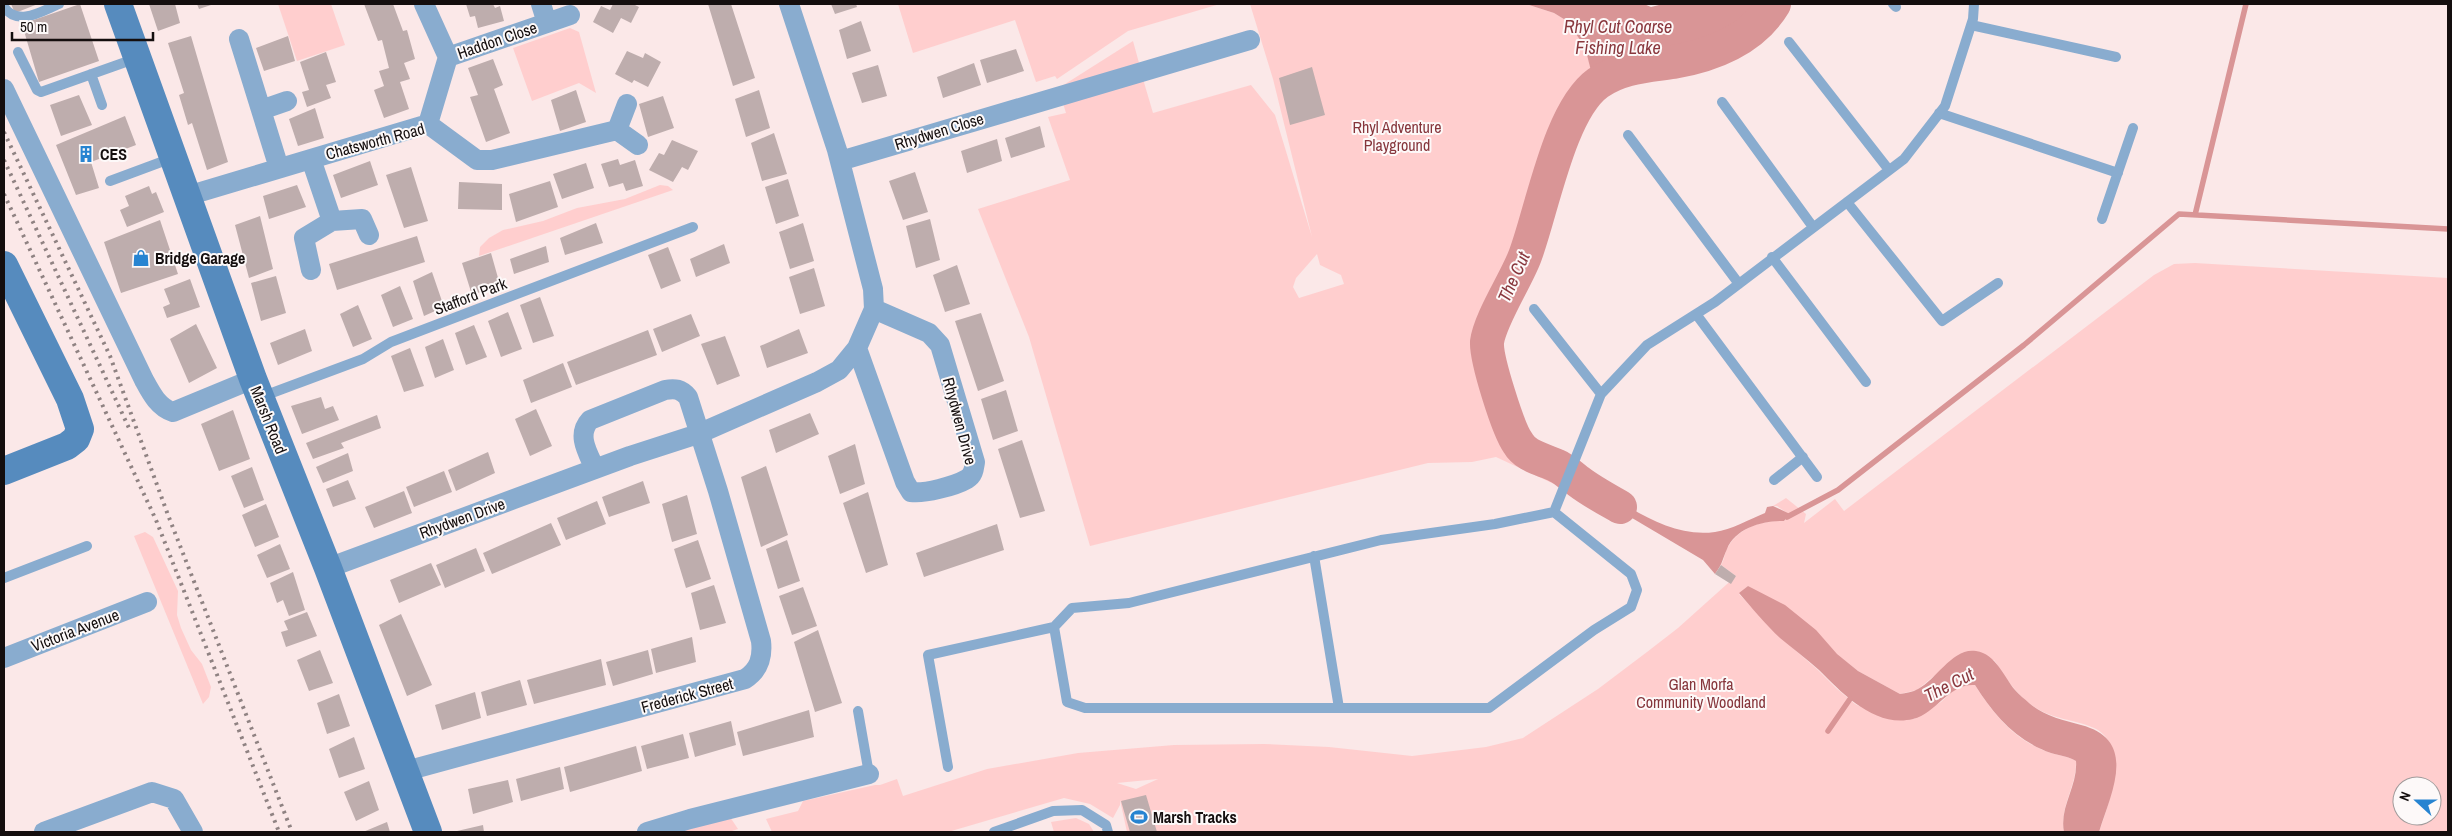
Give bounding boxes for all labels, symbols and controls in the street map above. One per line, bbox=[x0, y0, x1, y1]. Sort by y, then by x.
scale bar bbox=[12, 10, 154, 42]
water label: Rhyl Cut Coarse Fishing Lake bbox=[1564, 14, 1672, 60]
text: 50 m bbox=[20, 16, 47, 37]
street label: Haddon Close bbox=[454, 16, 540, 64]
street label: Rhydwen Close bbox=[892, 107, 986, 155]
park label: Rhyl Adventure Playground bbox=[1353, 116, 1441, 156]
street label: Chatsworth Road bbox=[323, 117, 427, 165]
place label: CES bbox=[100, 143, 127, 165]
building icon: CES bbox=[76, 144, 96, 164]
place label: Bridge Garage bbox=[155, 247, 245, 269]
water label: The Cut bbox=[1491, 247, 1536, 306]
shop icon: Bridge Garage bbox=[131, 248, 151, 268]
street label: Stafford Park bbox=[430, 272, 510, 320]
street label: Rhydwen Drive bbox=[938, 375, 982, 467]
street label: Marsh Road bbox=[245, 383, 293, 457]
street label: Rhydwen Drive bbox=[416, 492, 508, 544]
street label: Victoria Avenue bbox=[28, 603, 122, 657]
water label: The Cut bbox=[1920, 661, 1979, 708]
street label: Frederick Street bbox=[639, 672, 736, 718]
park label: Glan Morfa Community Woodland bbox=[1636, 673, 1766, 713]
north arrow bbox=[2392, 776, 2442, 826]
text: N bbox=[2395, 789, 2415, 803]
place label: Marsh Tracks bbox=[1153, 806, 1237, 828]
sports icon: Marsh Tracks bbox=[1129, 807, 1149, 827]

